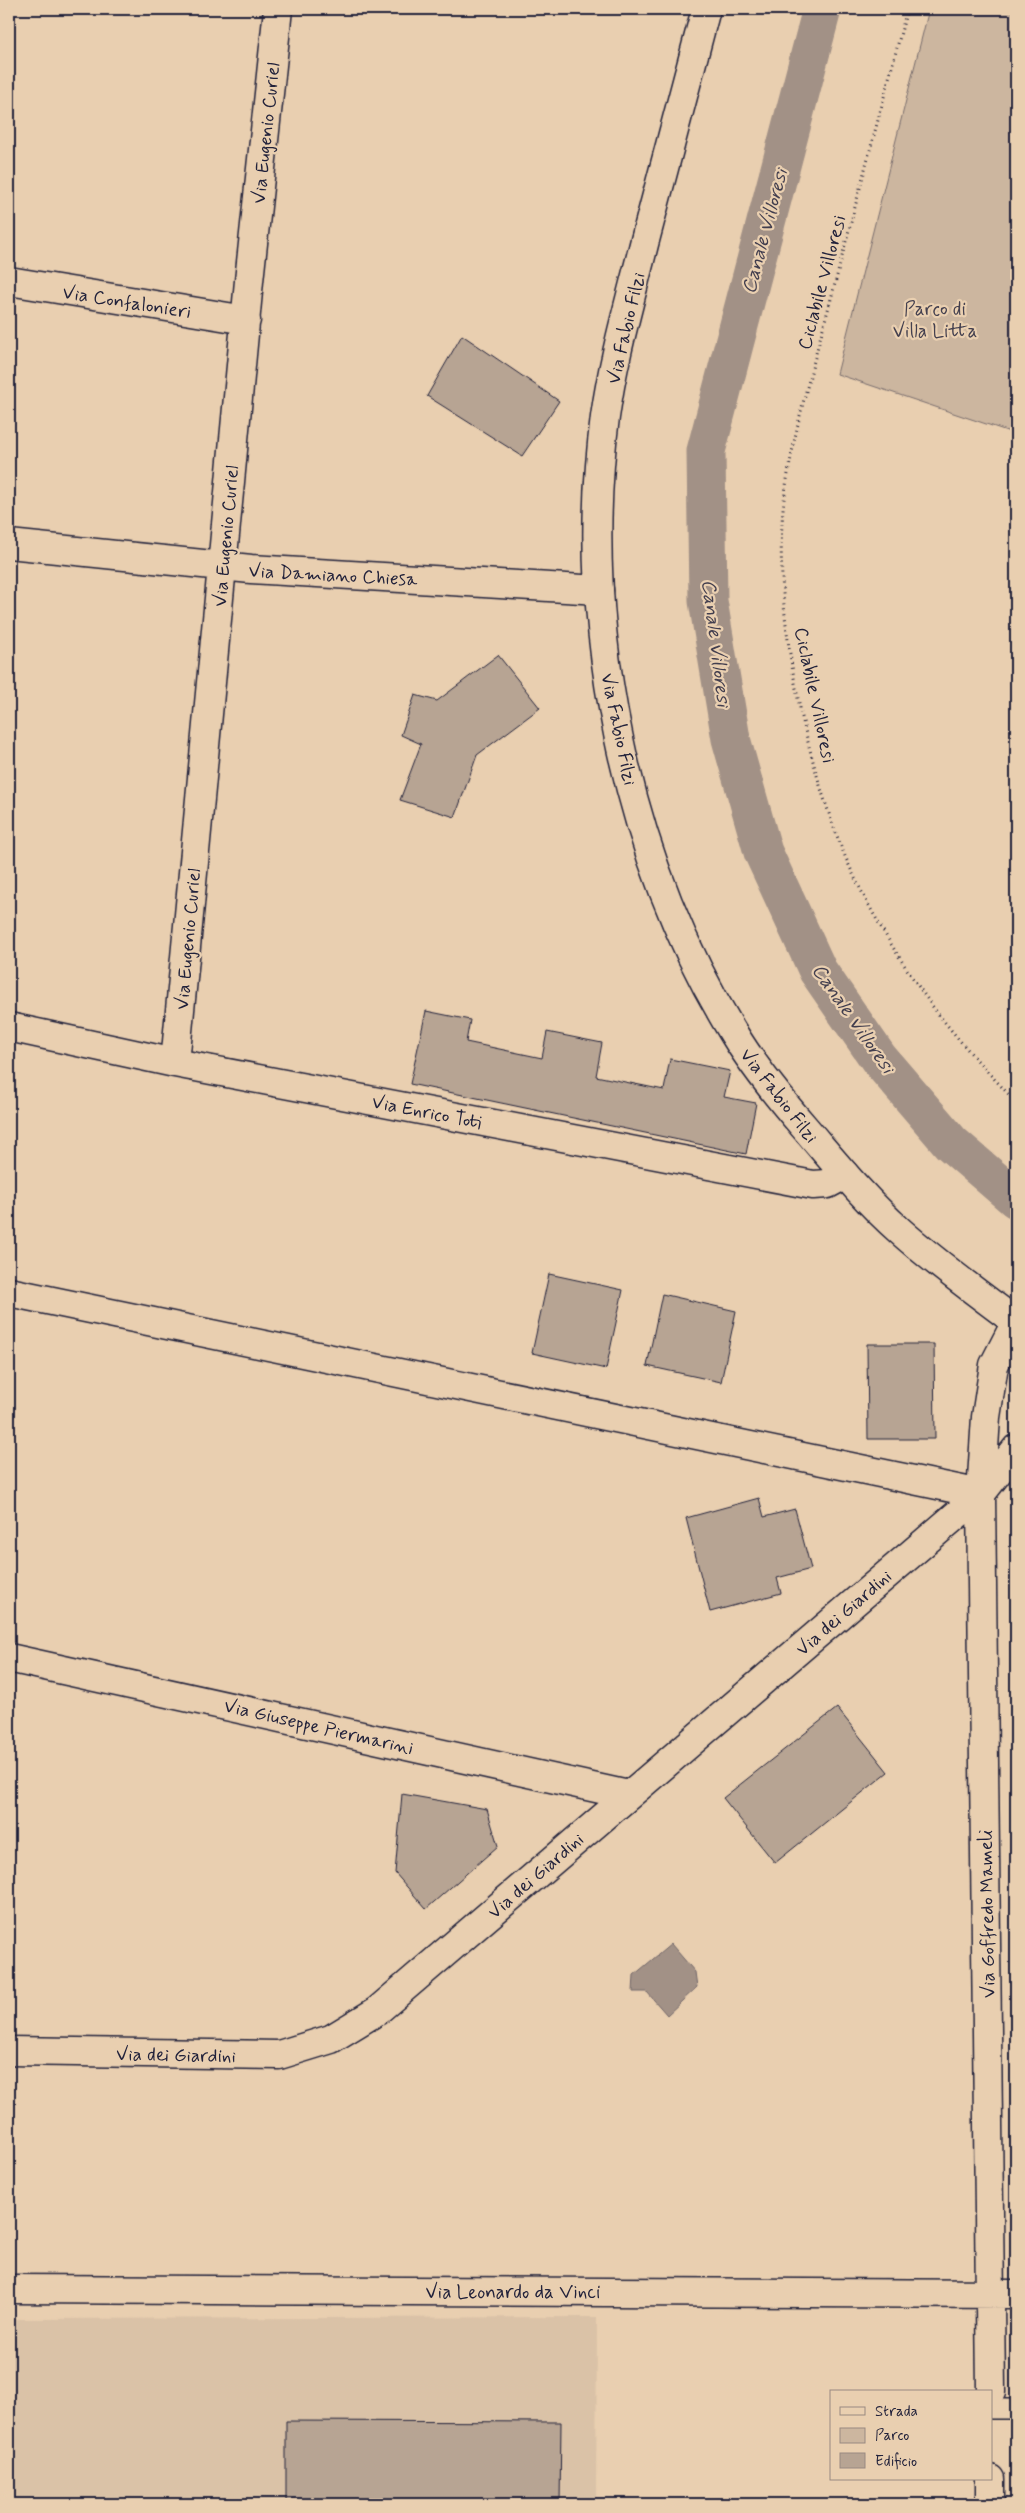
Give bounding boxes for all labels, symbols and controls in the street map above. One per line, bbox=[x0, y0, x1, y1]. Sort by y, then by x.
street label: Via Eugenio Curiel bbox=[247, 61, 287, 205]
water label: Canale Villoresi bbox=[736, 164, 796, 297]
street label: Ciclabile Villoresi bbox=[792, 212, 852, 352]
street label: Via Fabio Filzi bbox=[601, 270, 651, 387]
street label: Via Confalonieri bbox=[61, 280, 193, 325]
park label: Parco di Villa Litta bbox=[893, 297, 977, 344]
street label: Via Eugenio Curiel bbox=[208, 464, 246, 608]
street label: Via Damiano Chiesa bbox=[248, 559, 419, 592]
water label: Canale Villoresi bbox=[694, 578, 737, 711]
street label: Ciclabile Villoresi bbox=[788, 625, 841, 766]
street label: Via Fabio Filzi bbox=[594, 671, 643, 788]
street label: Via Eugenio Curiel bbox=[170, 867, 208, 1011]
water label: Canale Villoresi bbox=[805, 959, 902, 1081]
street label: Via Fabio Filzi bbox=[734, 1043, 824, 1148]
street label: Via Enrico Toti bbox=[370, 1090, 484, 1135]
street label: Via dei Giardini bbox=[791, 1564, 897, 1662]
street label: Via Giuseppe Piermarini bbox=[221, 1693, 416, 1761]
street label: Via dei Giardini bbox=[483, 1827, 589, 1925]
street label: Via Goffredo Mameli bbox=[974, 1830, 1001, 1998]
street label: Via dei Giardini bbox=[116, 2042, 236, 2069]
street label: Via Leonardo da Vinci bbox=[426, 2280, 600, 2305]
legend bbox=[830, 2390, 992, 2480]
text: Strada bbox=[875, 2402, 918, 2422]
text: Parco bbox=[875, 2426, 909, 2446]
text: Edificio bbox=[875, 2452, 917, 2472]

